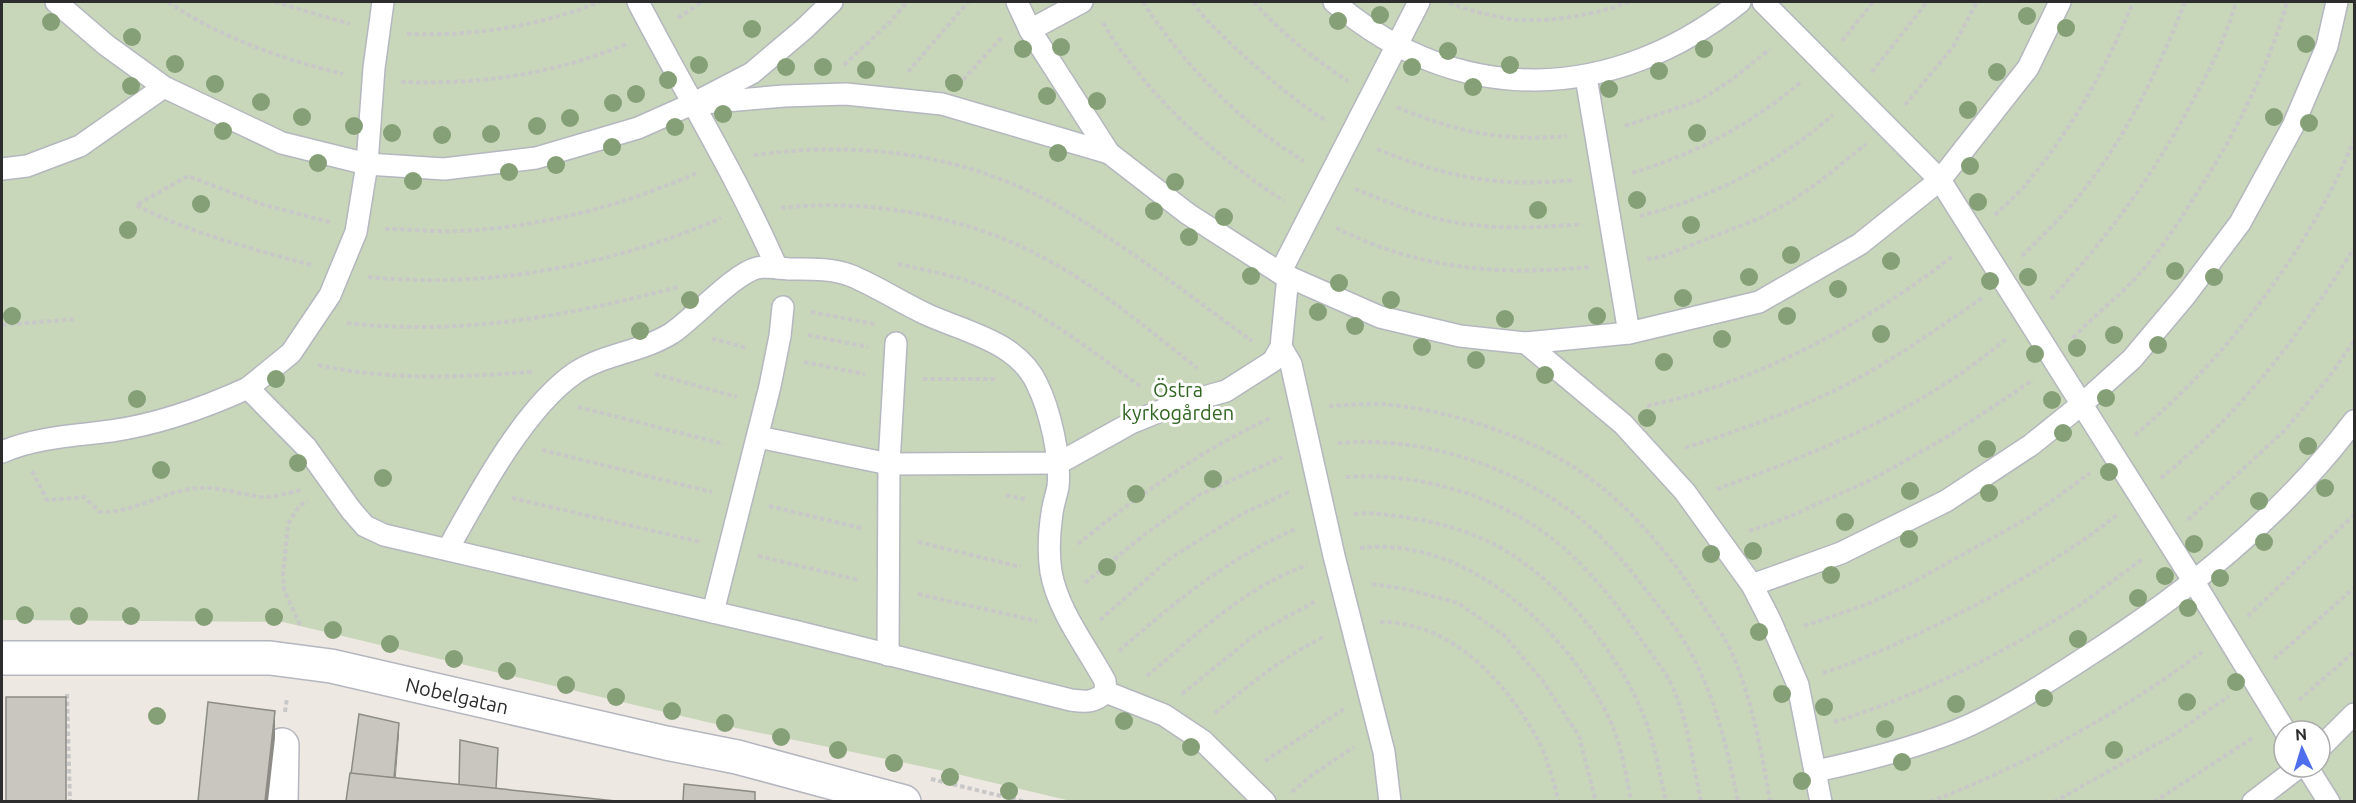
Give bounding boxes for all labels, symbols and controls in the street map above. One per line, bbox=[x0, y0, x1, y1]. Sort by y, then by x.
park label: Östra kyrkogården bbox=[1122, 378, 1234, 424]
street label: Nobelgatan bbox=[403, 672, 511, 719]
north arrow bbox=[2272, 719, 2332, 779]
text: N bbox=[2294, 725, 2308, 743]

